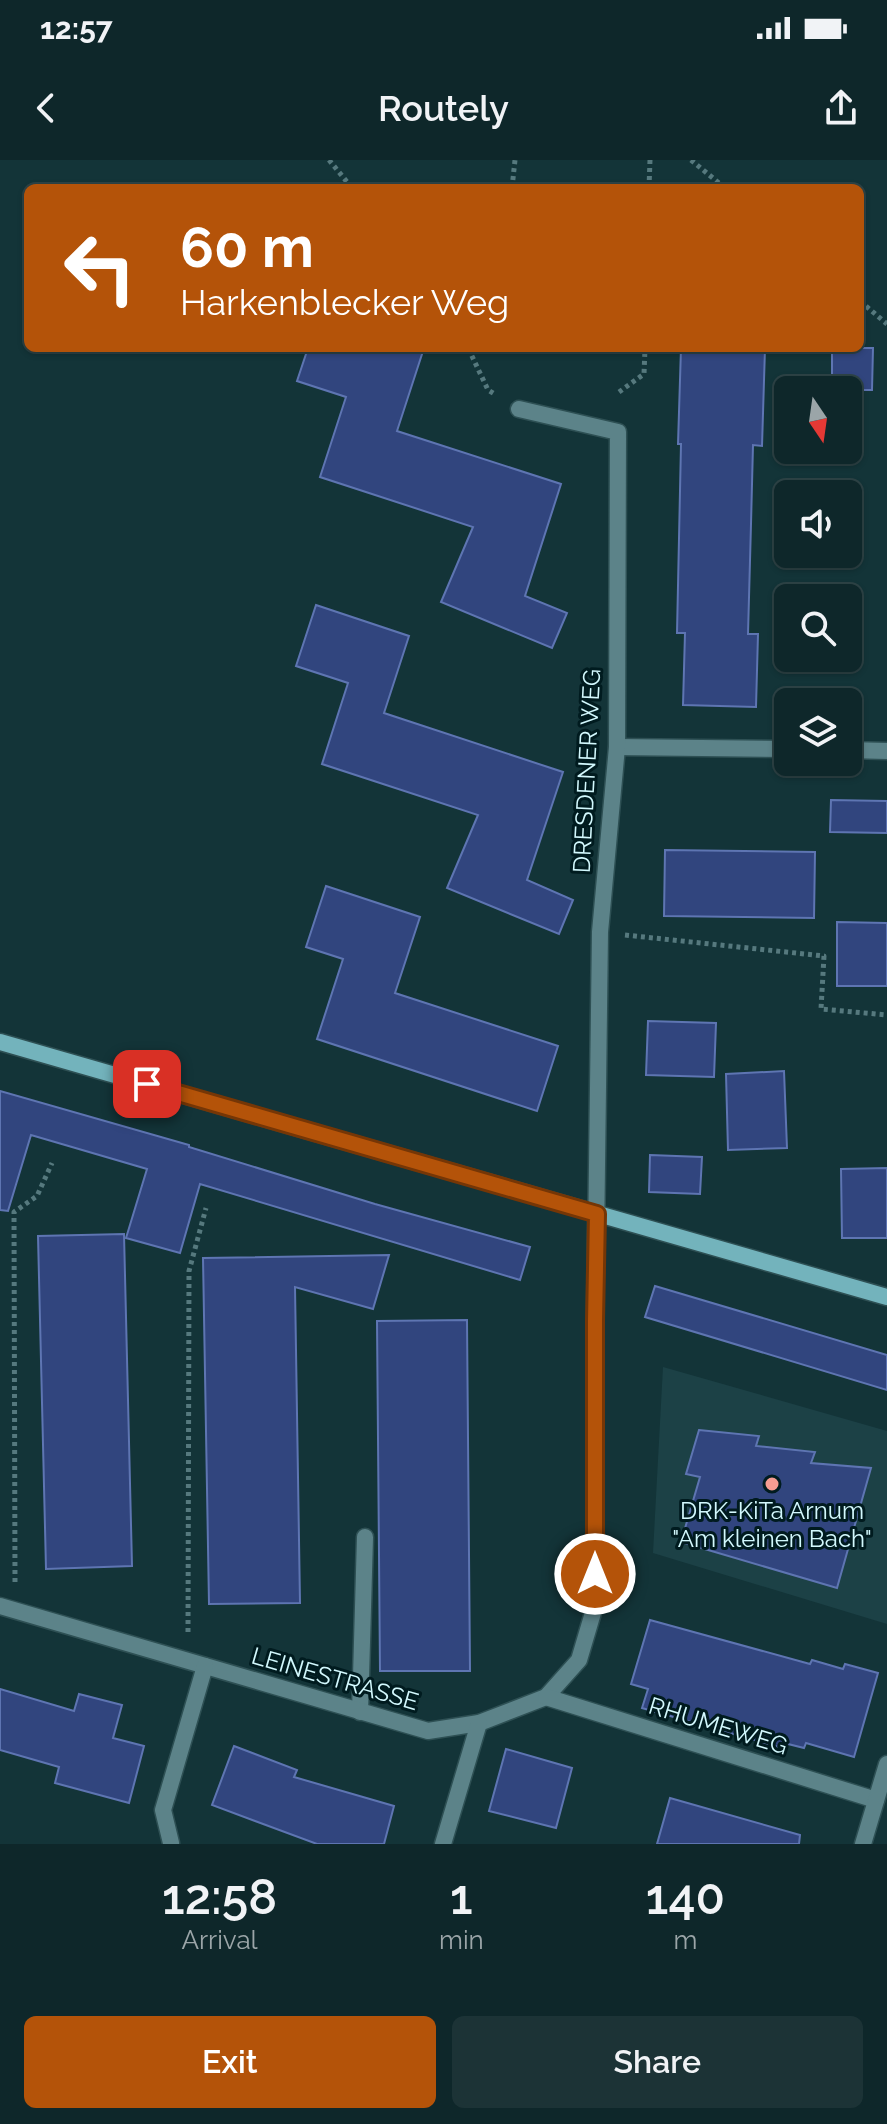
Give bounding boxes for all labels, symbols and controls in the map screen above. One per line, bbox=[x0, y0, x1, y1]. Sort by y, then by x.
text: 12:57 bbox=[40, 11, 113, 46]
icon: back bbox=[24, 86, 68, 130]
icon: share bbox=[819, 86, 863, 130]
text: Routely bbox=[378, 87, 509, 129]
text: 60 m bbox=[180, 214, 314, 280]
icon: left bbox=[48, 216, 152, 320]
text: Harkenblecker Weg bbox=[180, 281, 509, 323]
north arrow bbox=[774, 376, 862, 464]
map controls bbox=[774, 376, 862, 776]
button: sound bbox=[774, 480, 862, 568]
button: search bbox=[774, 584, 862, 672]
street label: DRESDENER WEG bbox=[567, 668, 606, 874]
button: layers bbox=[774, 688, 862, 776]
pin bbox=[113, 1050, 181, 1118]
icon: arrive bbox=[125, 1062, 169, 1106]
marker: DRK-KiTa Arnum "Am kleinen Bach" bbox=[763, 1475, 781, 1493]
place label: DRK-KiTa Arnum "Am kleinen Bach" bbox=[672, 1496, 872, 1553]
position arrow bbox=[553, 1532, 637, 1616]
street label: LEINESTRASSE bbox=[248, 1641, 422, 1716]
street label: RHUMEWEG bbox=[645, 1691, 791, 1760]
text: 12:58 bbox=[162, 1869, 277, 1925]
text: 1 bbox=[450, 1869, 473, 1925]
text: 140 bbox=[646, 1869, 725, 1925]
text: Arrival bbox=[181, 1925, 258, 1955]
text: min bbox=[439, 1925, 484, 1955]
text: m bbox=[673, 1925, 697, 1955]
button: Exit bbox=[24, 2016, 436, 2108]
button: Share bbox=[452, 2016, 863, 2108]

